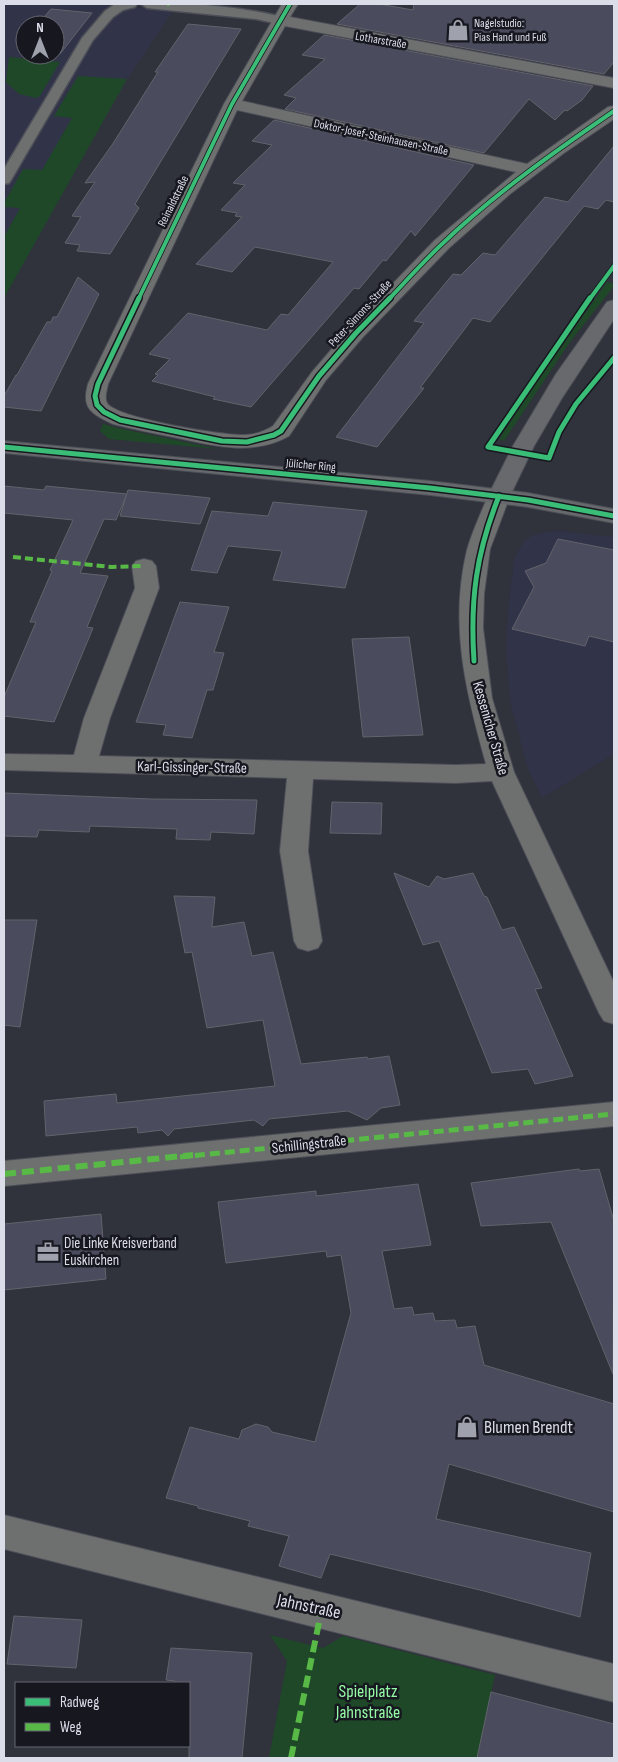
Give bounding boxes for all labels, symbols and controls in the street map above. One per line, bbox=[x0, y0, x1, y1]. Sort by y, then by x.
north arrow bbox=[15, 15, 65, 65]
place label: Nagelstudio: Pias Hand und Fuß bbox=[474, 16, 547, 45]
shop icon: Nagelstudio: Pias Hand und Fuß bbox=[445, 17, 471, 43]
text: N bbox=[36, 19, 44, 36]
street label: Lotharstraße bbox=[354, 29, 408, 52]
street label: Doktor-Josef-Steinhausen-Straße bbox=[312, 116, 450, 159]
street label: Reinaldstraße bbox=[155, 173, 192, 229]
street label: Peter-Simons-Straße bbox=[325, 277, 395, 350]
street label: Jülicher Ring bbox=[284, 456, 337, 475]
street label: Kessenicher Straße bbox=[468, 679, 513, 777]
street label: Karl-Gissinger-Straße bbox=[137, 757, 247, 778]
street label: Schillingstraße bbox=[271, 1131, 347, 1158]
place label: Die Linke Kreisverband Euskirchen bbox=[64, 1234, 177, 1270]
office icon: Die Linke Kreisverband Euskirchen bbox=[35, 1239, 61, 1265]
shop icon: Blumen Brendt bbox=[454, 1414, 480, 1440]
place label: Blumen Brendt bbox=[484, 1417, 574, 1438]
street label: Jahnstraße bbox=[274, 1589, 343, 1623]
park label: Spielplatz Jahnstraße bbox=[335, 1681, 400, 1723]
legend bbox=[15, 1682, 190, 1747]
text: Radweg bbox=[60, 1693, 99, 1712]
text: Weg bbox=[60, 1718, 82, 1737]

